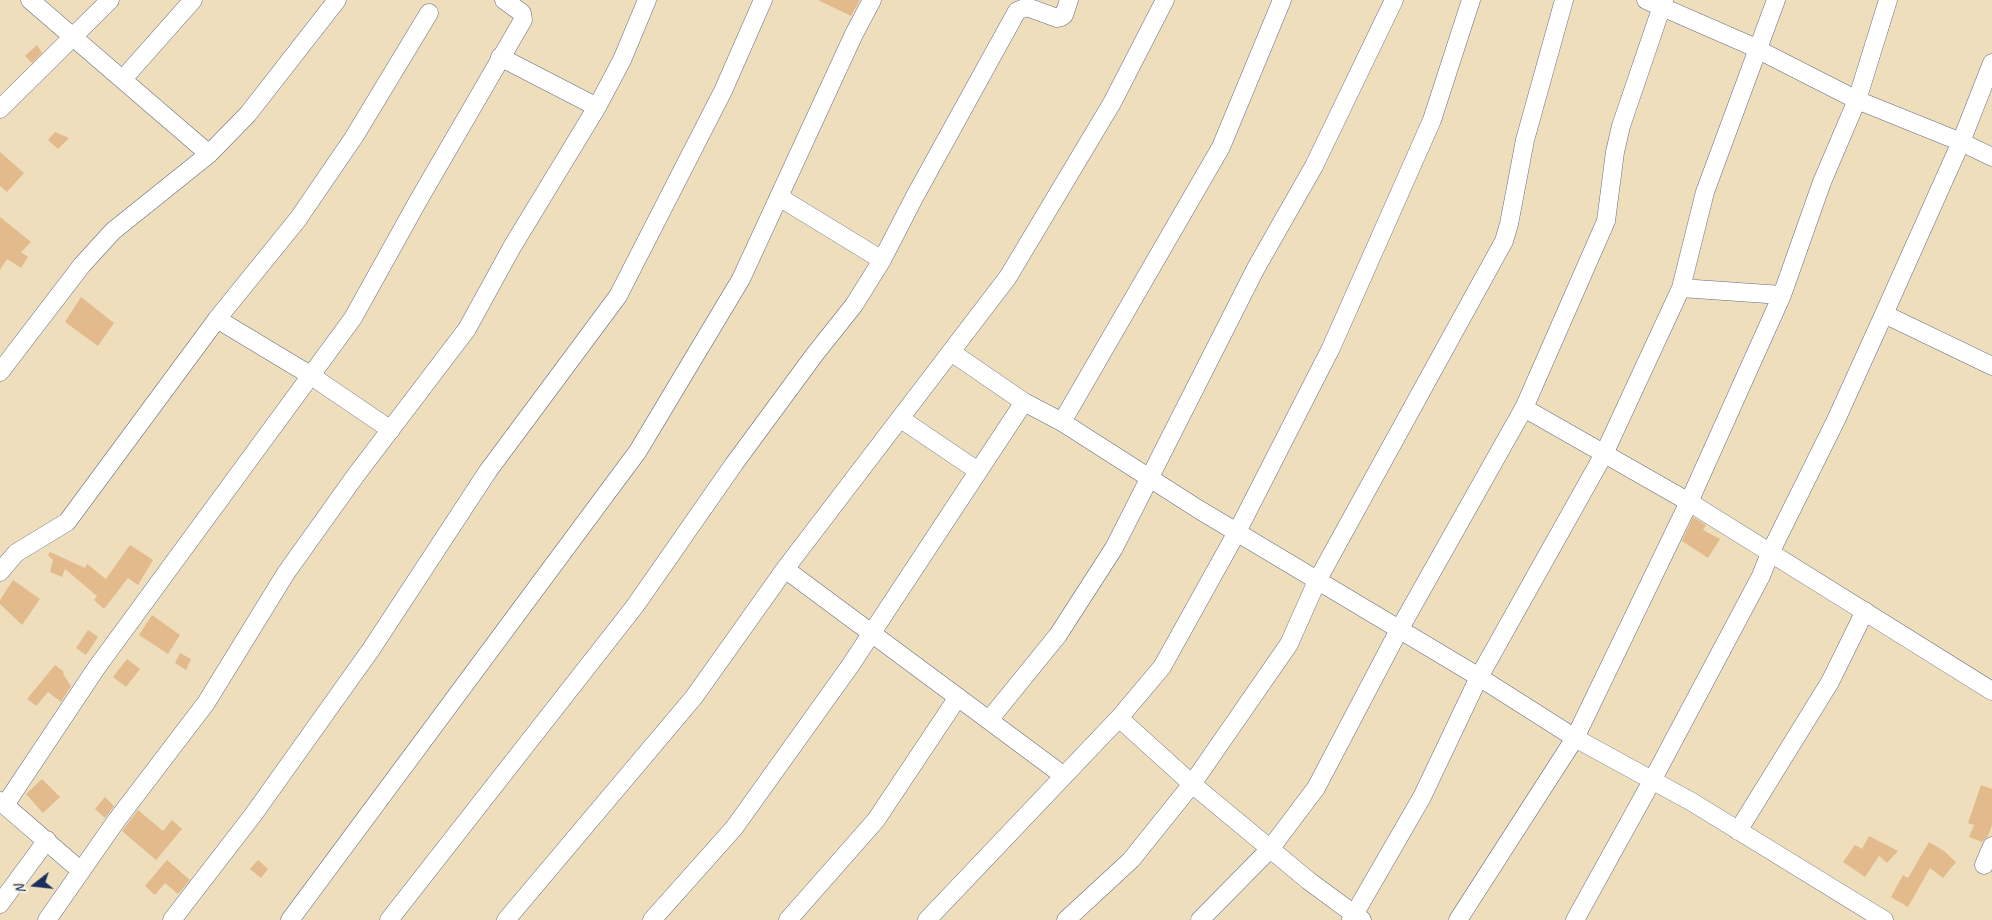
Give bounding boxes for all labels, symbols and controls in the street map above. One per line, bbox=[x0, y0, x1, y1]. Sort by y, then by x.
north arrow bbox=[10, 860, 60, 910]
text: N bbox=[11, 883, 29, 896]

